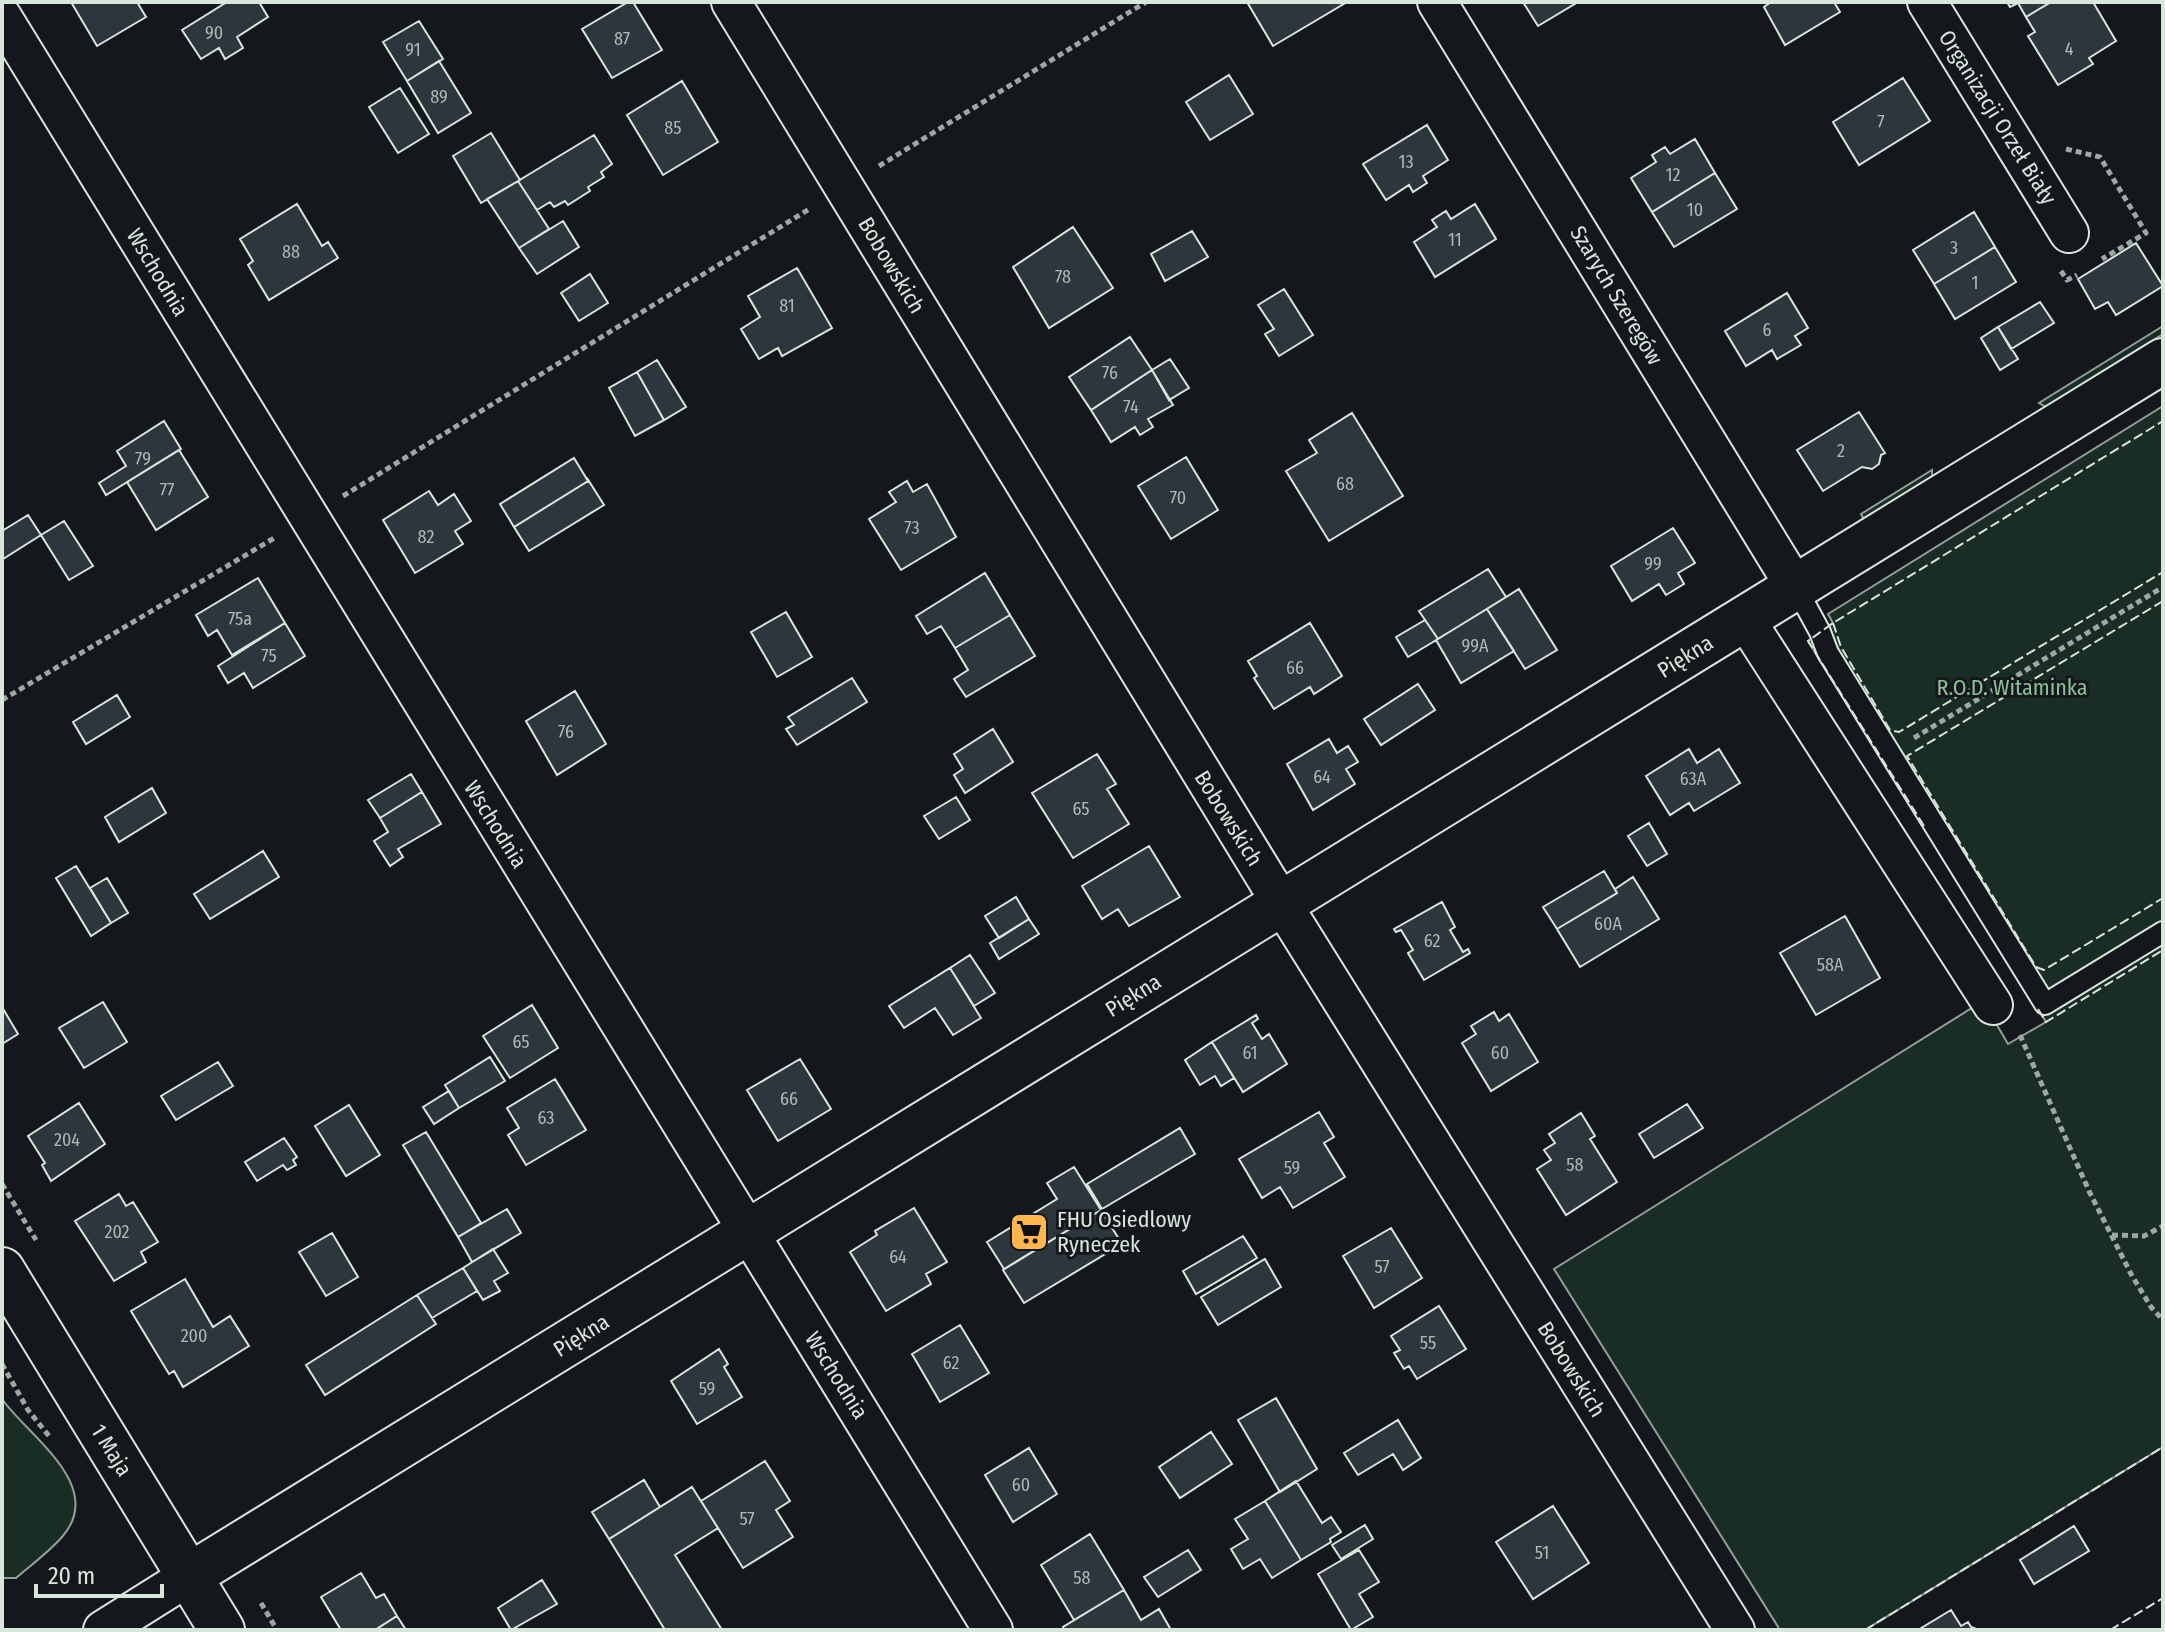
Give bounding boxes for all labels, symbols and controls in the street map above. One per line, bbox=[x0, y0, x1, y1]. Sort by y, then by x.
house number: 90 bbox=[205, 22, 223, 44]
street label: Organizacji Orzeł Biały bbox=[1933, 25, 2062, 210]
house number: 87 bbox=[614, 28, 630, 50]
house number: 4 bbox=[2065, 38, 2074, 60]
house number: 91 bbox=[405, 39, 421, 61]
house number: 89 bbox=[430, 86, 448, 108]
house number: 7 bbox=[1877, 111, 1885, 133]
house number: 85 bbox=[664, 117, 682, 139]
house number: 13 bbox=[1398, 151, 1414, 173]
house number: 12 bbox=[1666, 164, 1681, 186]
house number: 10 bbox=[1687, 199, 1703, 221]
street label: Bobowskich bbox=[852, 212, 931, 318]
street label: Szarych Szeregów bbox=[1564, 221, 1669, 370]
street label: Wschodnia bbox=[121, 223, 194, 321]
house number: 11 bbox=[1448, 229, 1462, 251]
house number: 3 bbox=[1950, 237, 1958, 259]
house number: 88 bbox=[282, 241, 300, 263]
house number: 78 bbox=[1055, 266, 1071, 288]
house number: 1 bbox=[1971, 272, 1979, 294]
house number: 81 bbox=[779, 295, 795, 317]
house number: 6 bbox=[1763, 319, 1772, 341]
house number: 76 bbox=[1102, 362, 1118, 384]
house number: 74 bbox=[1123, 396, 1139, 418]
house number: 2 bbox=[1837, 440, 1845, 462]
house number: 79 bbox=[135, 448, 151, 470]
house number: 68 bbox=[1336, 473, 1354, 495]
house number: 77 bbox=[160, 479, 174, 501]
house number: 70 bbox=[1170, 487, 1186, 509]
house number: 73 bbox=[904, 517, 920, 539]
house number: 82 bbox=[418, 526, 434, 548]
house number: 99 bbox=[1644, 553, 1662, 575]
house number: 75a bbox=[228, 608, 252, 630]
street label: Piękna bbox=[1652, 629, 1718, 684]
house number: 99A bbox=[1462, 635, 1489, 657]
house number: 75 bbox=[261, 645, 277, 667]
house number: 66 bbox=[1286, 657, 1304, 679]
park label: R.O.D. Witaminka bbox=[1936, 674, 2088, 701]
house number: 76 bbox=[558, 721, 574, 743]
street label: Bobowskich bbox=[1189, 766, 1269, 871]
house number: 64 bbox=[1313, 766, 1331, 788]
house number: 63A bbox=[1680, 768, 1707, 790]
street label: Wschodnia bbox=[458, 776, 533, 873]
house number: 65 bbox=[1072, 798, 1090, 820]
house number: 60A bbox=[1594, 913, 1622, 935]
house number: 62 bbox=[1424, 930, 1440, 952]
house number: 58A bbox=[1817, 954, 1844, 976]
street label: Piękna bbox=[1100, 968, 1166, 1023]
house number: 65 bbox=[512, 1031, 530, 1053]
house number: 61 bbox=[1242, 1042, 1258, 1064]
house number: 60 bbox=[1491, 1042, 1509, 1064]
house number: 66 bbox=[780, 1088, 798, 1110]
house number: 63 bbox=[538, 1107, 554, 1129]
house number: 204 bbox=[54, 1129, 80, 1151]
house number: 58 bbox=[1566, 1154, 1584, 1176]
house number: 59 bbox=[1284, 1157, 1300, 1179]
place label: FHU Osiedlowy Ryneczek bbox=[1057, 1206, 1191, 1258]
supermarket icon: FHU Osiedlowy Ryneczek bbox=[1008, 1211, 1050, 1253]
house number: 202 bbox=[104, 1221, 130, 1243]
house number: 64 bbox=[889, 1246, 907, 1268]
house number: 57 bbox=[1374, 1256, 1390, 1278]
street label: Piękna bbox=[548, 1308, 614, 1363]
street label: Bobowskich bbox=[1532, 1317, 1612, 1422]
house number: 200 bbox=[181, 1325, 207, 1347]
street label: Wschodnia bbox=[799, 1327, 874, 1424]
house number: 55 bbox=[1420, 1332, 1436, 1354]
house number: 62 bbox=[943, 1352, 959, 1374]
house number: 59 bbox=[699, 1378, 715, 1400]
street label: 1 Maja bbox=[85, 1419, 138, 1481]
house number: 60 bbox=[1012, 1474, 1030, 1496]
house number: 57 bbox=[739, 1508, 755, 1530]
house number: 51 bbox=[1535, 1542, 1549, 1564]
scale bar bbox=[36, 1548, 162, 1598]
text: 20 m bbox=[48, 1562, 95, 1590]
house number: 58 bbox=[1073, 1567, 1091, 1589]

